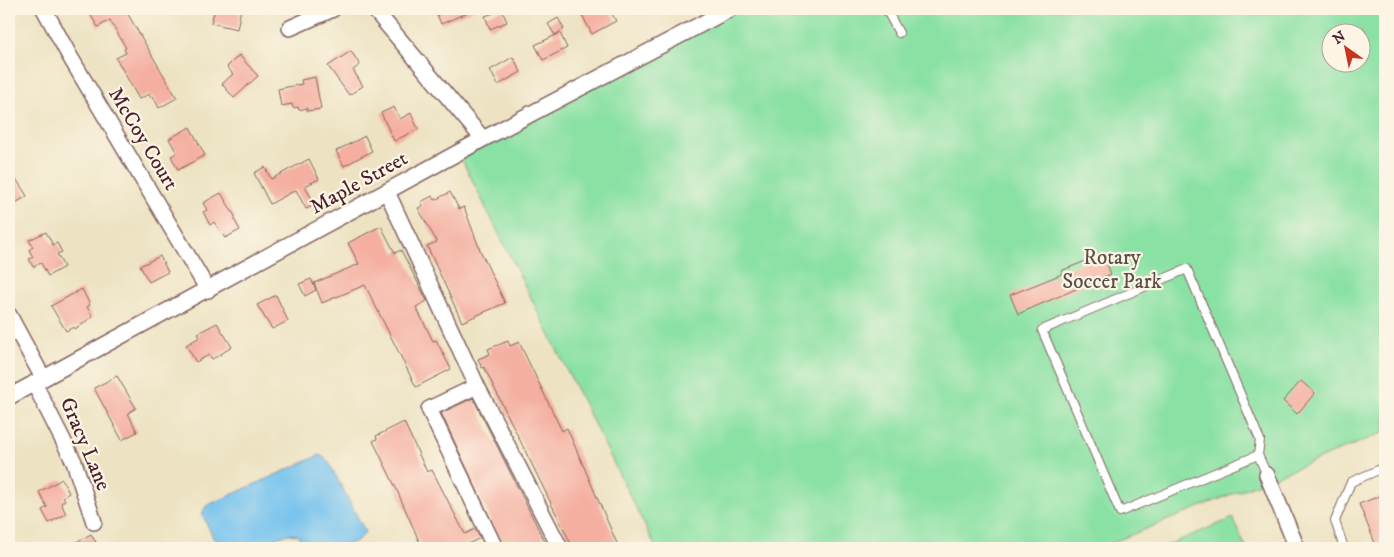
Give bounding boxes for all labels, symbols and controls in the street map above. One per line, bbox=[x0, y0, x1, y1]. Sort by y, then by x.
north arrow bbox=[1322, 22, 1372, 72]
text: N bbox=[1330, 27, 1350, 49]
street label: McCoy Court bbox=[102, 83, 184, 195]
street label: Maple Street bbox=[306, 145, 413, 220]
park label: Rotary Soccer Park bbox=[1062, 245, 1162, 295]
street label: Gracy Lane bbox=[54, 394, 116, 495]

